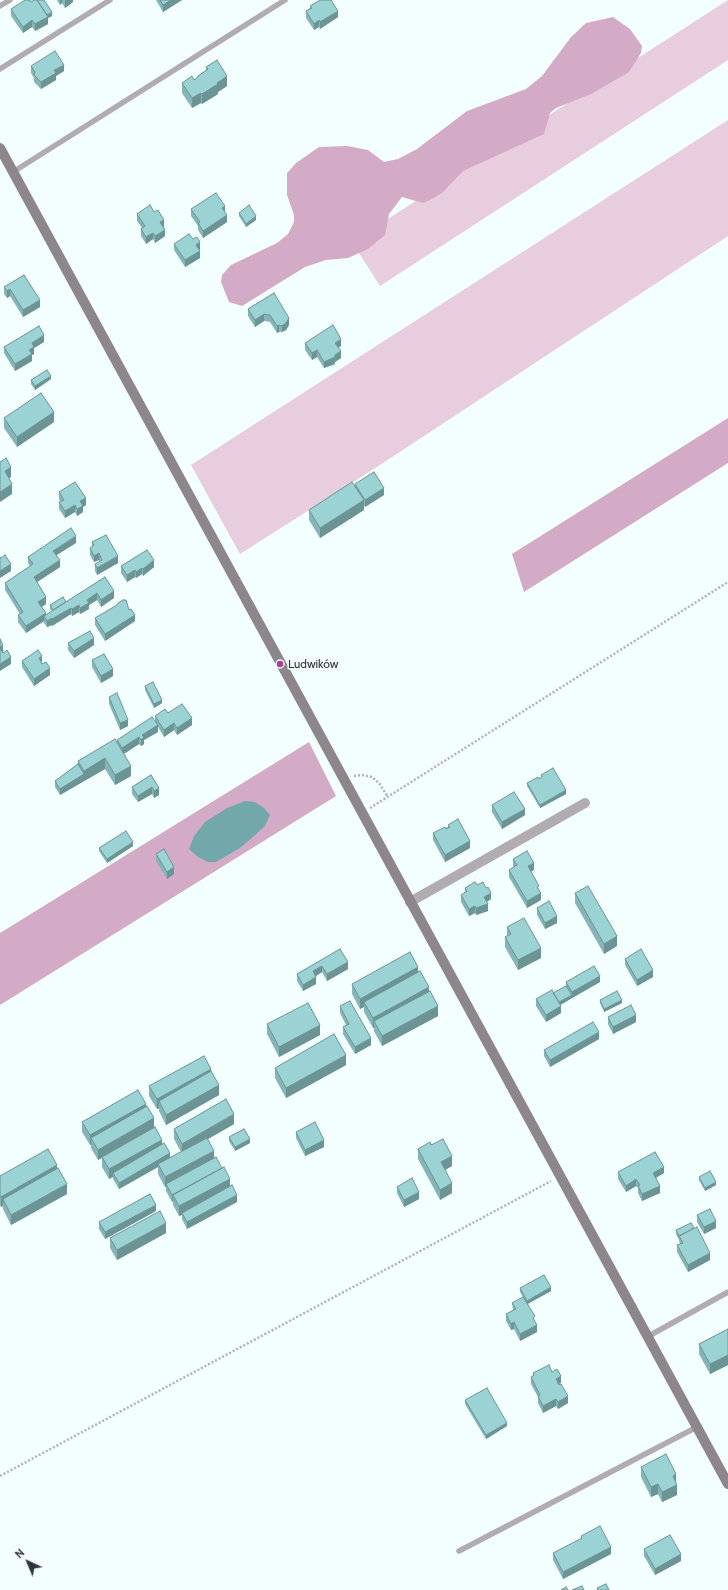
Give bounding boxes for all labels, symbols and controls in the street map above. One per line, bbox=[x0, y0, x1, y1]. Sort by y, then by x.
place label: Ludwików bbox=[288, 657, 338, 671]
marker: Ludwików bbox=[275, 659, 285, 669]
north arrow bbox=[8, 1542, 48, 1582]
text: N bbox=[12, 1546, 27, 1561]

